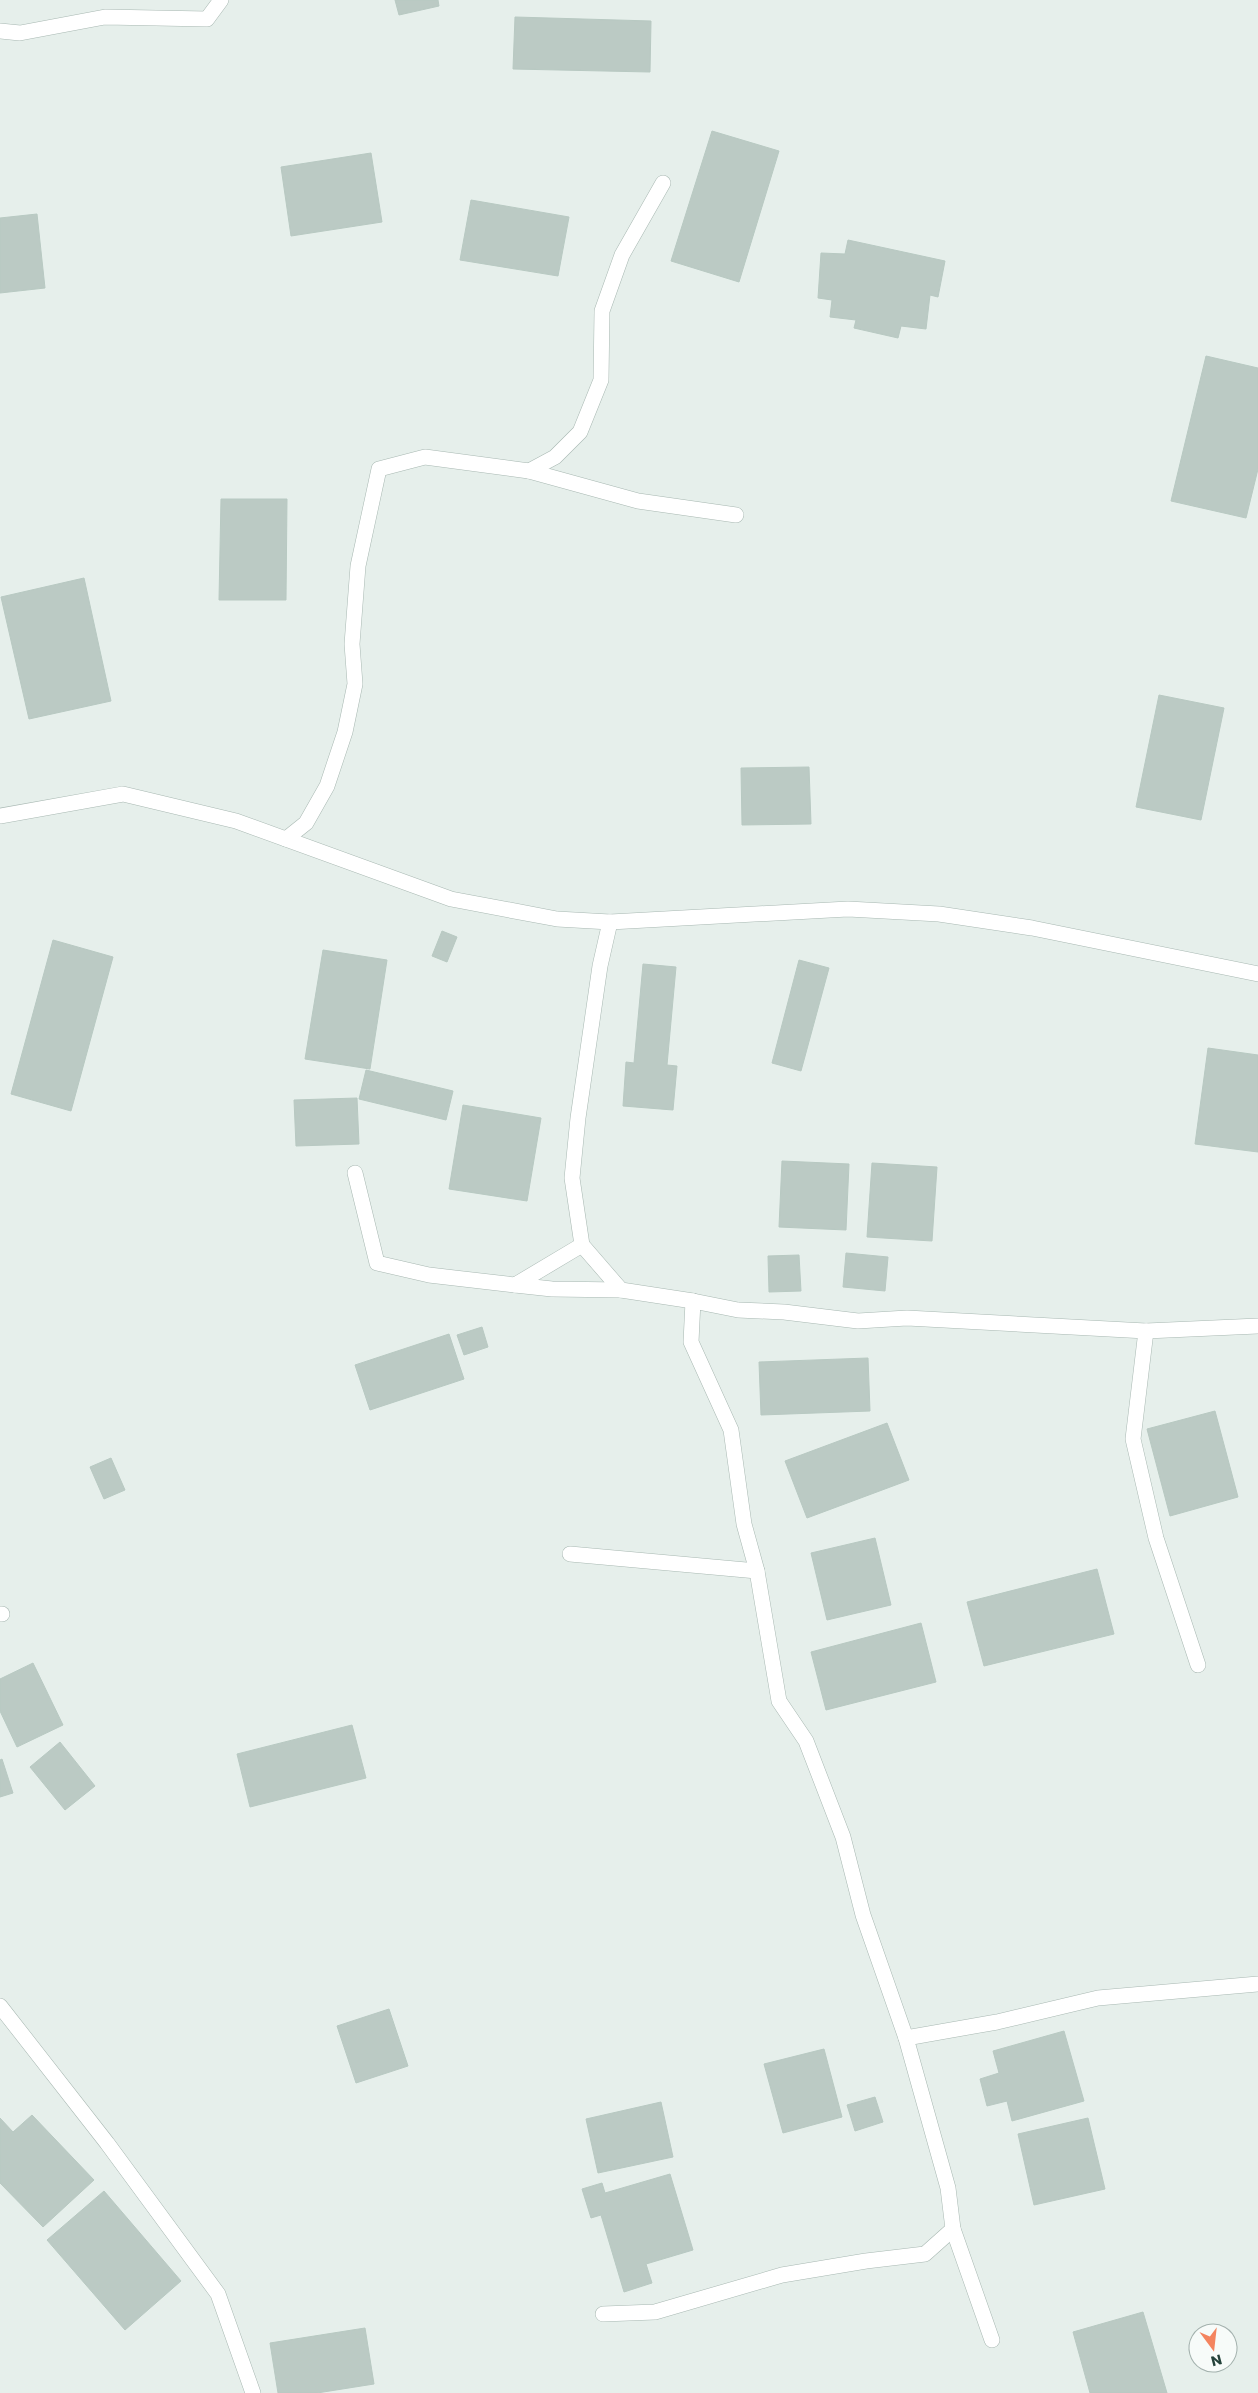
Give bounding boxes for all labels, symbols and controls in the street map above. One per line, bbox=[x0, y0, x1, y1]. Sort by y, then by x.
north arrow bbox=[1188, 2323, 1238, 2373]
text: N bbox=[1209, 2350, 1224, 2372]

